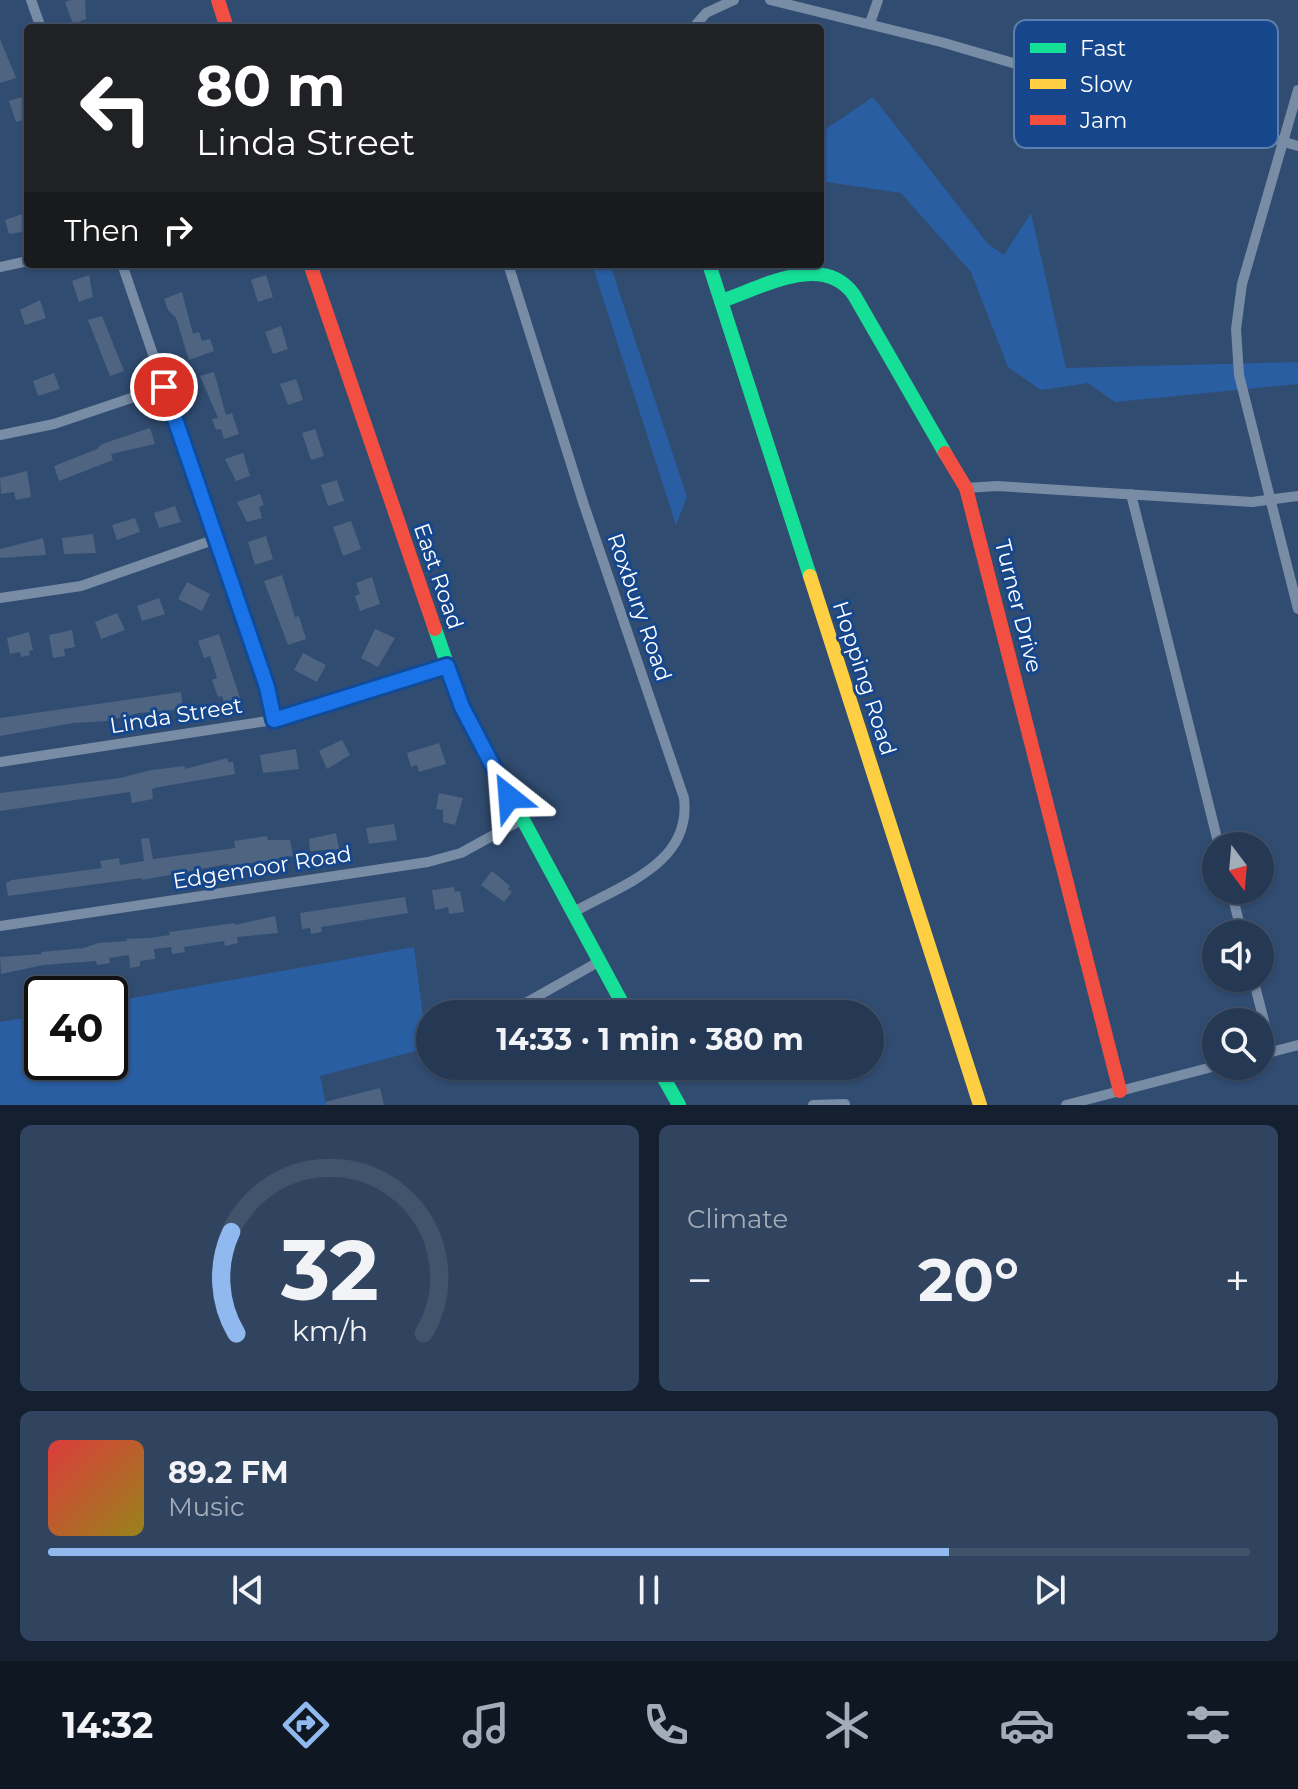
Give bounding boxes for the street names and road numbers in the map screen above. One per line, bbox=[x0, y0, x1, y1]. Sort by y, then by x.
street label: East Road bbox=[408, 520, 469, 633]
street label: Roxbury Road bbox=[602, 530, 677, 685]
street label: Turner Drive bbox=[989, 537, 1048, 675]
street label: Hopping Road bbox=[827, 598, 902, 759]
street label: Linda Street bbox=[108, 692, 244, 739]
street label: Edgemoor Road bbox=[171, 840, 354, 895]

